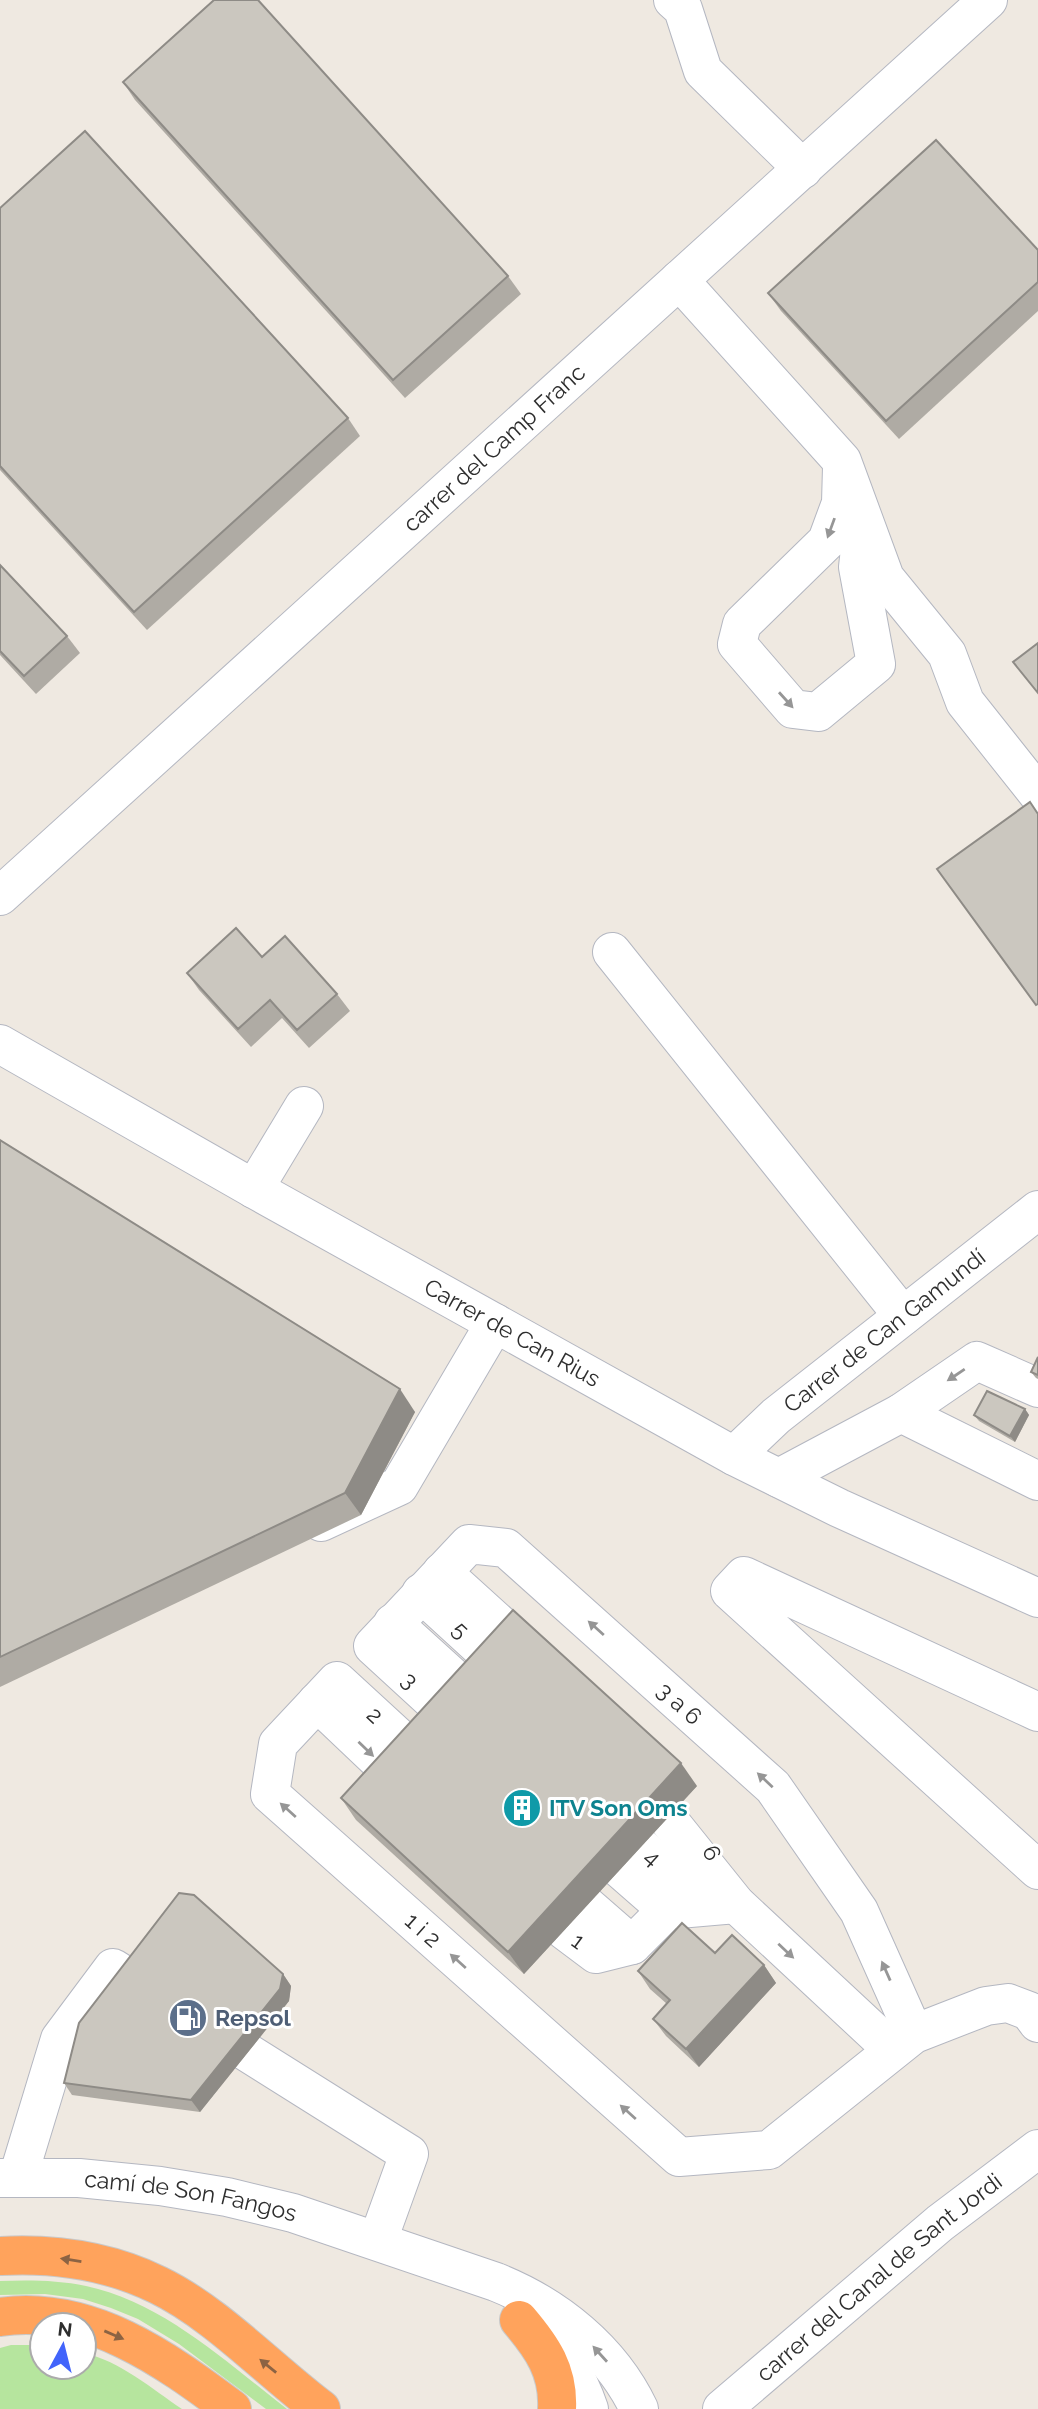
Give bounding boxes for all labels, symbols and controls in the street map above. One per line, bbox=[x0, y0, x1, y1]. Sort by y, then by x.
street label: carrer del Camp Franc bbox=[397, 358, 590, 537]
one-way arrow bbox=[826, 518, 837, 539]
one-way arrow bbox=[778, 691, 794, 709]
street label: Carrer de Can Gamundí bbox=[778, 1242, 991, 1418]
street label: Carrer de Can Rius bbox=[420, 1273, 605, 1392]
one-way arrow bbox=[947, 1368, 965, 1382]
street label: 5 bbox=[447, 1615, 475, 1643]
one-way arrow bbox=[587, 1620, 605, 1636]
street label: 3 bbox=[397, 1666, 424, 1694]
street label: 3 a 6 bbox=[652, 1676, 708, 1730]
street label: 2 bbox=[362, 1701, 389, 1729]
one-way arrow bbox=[358, 1741, 375, 1758]
one-way arrow bbox=[756, 1772, 774, 1788]
building icon: ITV Son Oms bbox=[501, 1787, 543, 1829]
place label: ITV Son Oms bbox=[549, 1794, 688, 1821]
one-way arrow bbox=[279, 1802, 297, 1818]
street label: 6 bbox=[697, 1841, 728, 1865]
street label: 4 bbox=[639, 1843, 667, 1871]
street label: 1 i 2 bbox=[400, 1907, 447, 1952]
street label: 1 bbox=[567, 1927, 591, 1954]
one-way arrow bbox=[777, 1942, 794, 1958]
one-way arrow bbox=[449, 1953, 467, 1969]
one-way arrow bbox=[880, 1961, 892, 1981]
fuel station icon: Repsol bbox=[167, 1997, 209, 2039]
place label: Repsol bbox=[215, 2004, 292, 2031]
one-way arrow bbox=[619, 2104, 637, 2120]
street label: camí de Son Fangos bbox=[83, 2165, 299, 2226]
street label: carrer del Canal de Sant Jordi bbox=[751, 2167, 1007, 2387]
one-way arrow bbox=[60, 2254, 82, 2265]
north arrow bbox=[28, 2311, 98, 2381]
text: N bbox=[57, 2317, 74, 2341]
one-way arrow bbox=[104, 2329, 125, 2340]
one-way arrow bbox=[592, 2345, 608, 2363]
one-way arrow bbox=[259, 2359, 276, 2374]

